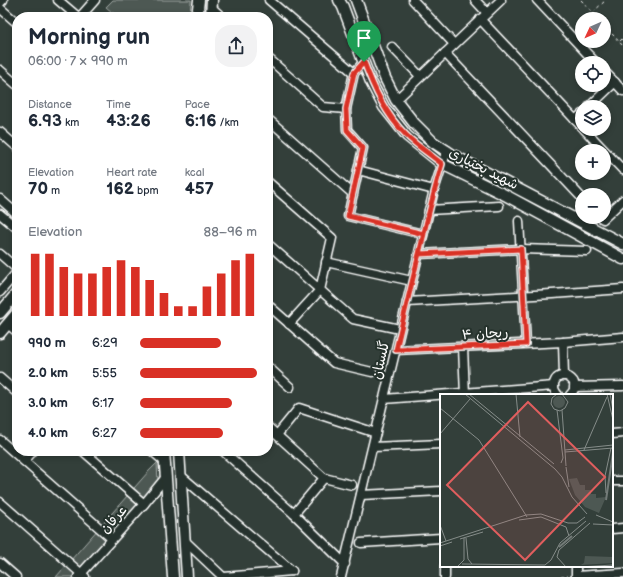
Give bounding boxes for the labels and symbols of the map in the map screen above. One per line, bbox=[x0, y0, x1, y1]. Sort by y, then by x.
north arrow bbox=[575, 12, 611, 48]
pin bbox=[347, 21, 381, 62]
street label: شهید بختیاری bbox=[446, 144, 521, 193]
street label: ریحان ۴ bbox=[461, 324, 509, 343]
street label: گلستان bbox=[368, 339, 393, 381]
inset map bbox=[440, 394, 613, 567]
street label: عرفان bbox=[96, 502, 130, 537]

